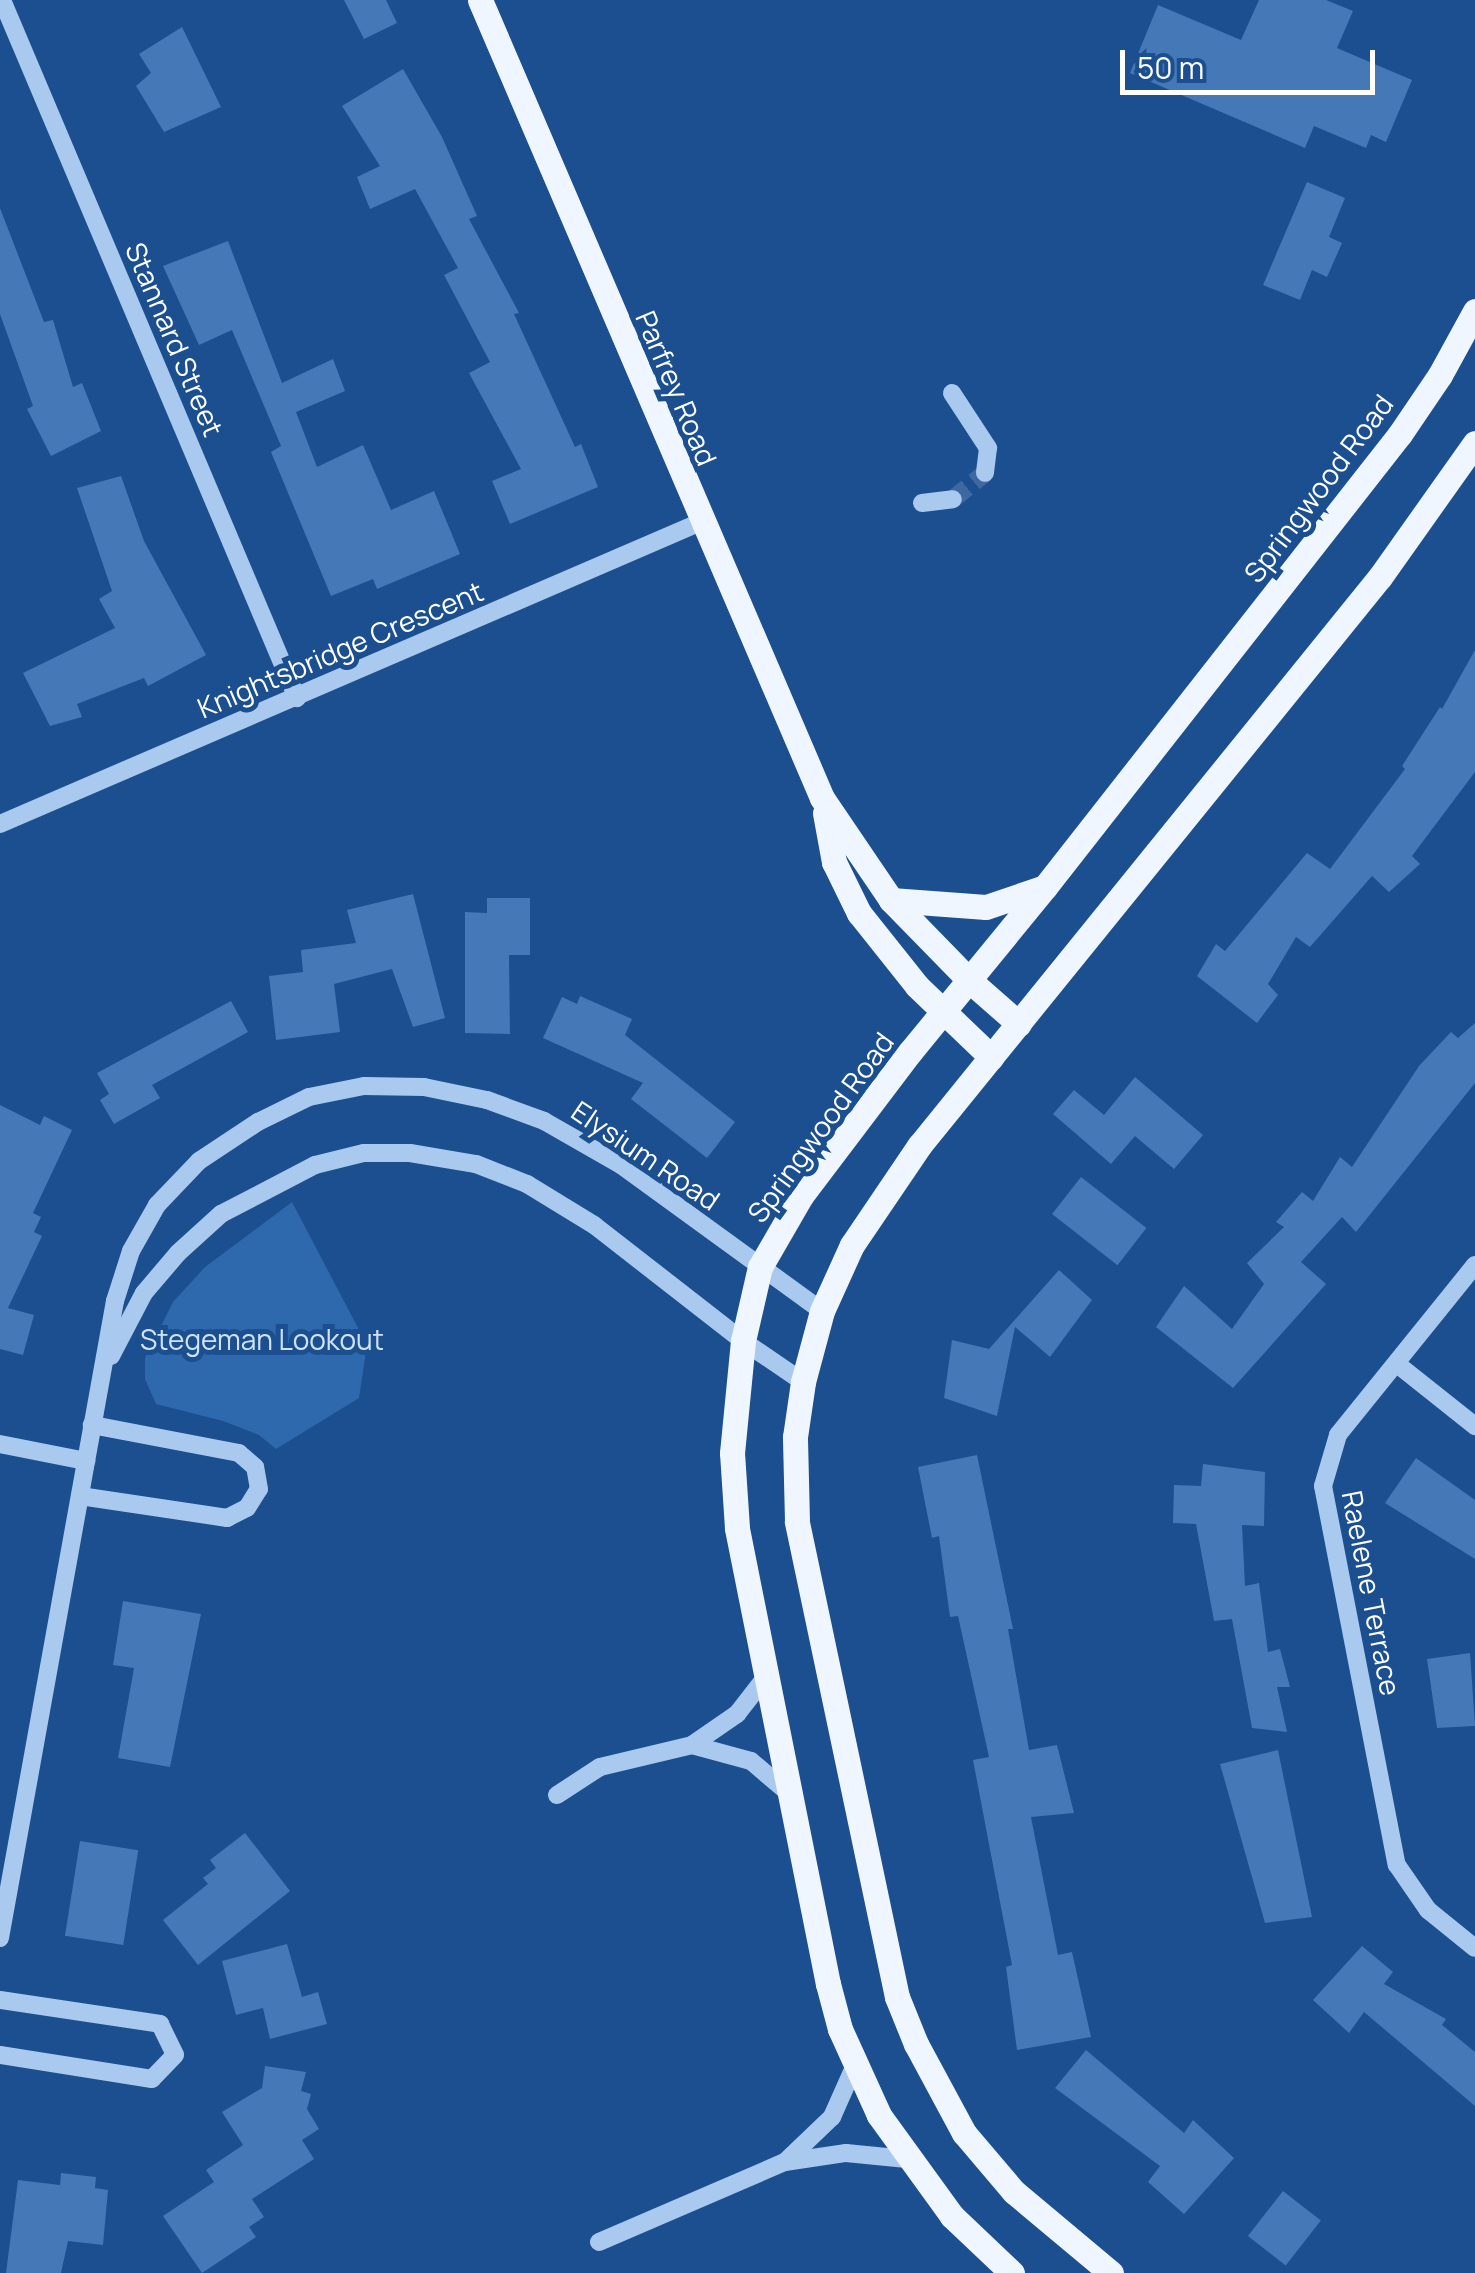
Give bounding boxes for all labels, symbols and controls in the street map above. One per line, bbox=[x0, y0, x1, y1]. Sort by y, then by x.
scale bar bbox=[1125, 30, 1380, 92]
text: 50 m bbox=[1137, 47, 1204, 88]
street label: Stannard Street bbox=[119, 237, 231, 441]
street label: Parfrey Road bbox=[629, 306, 725, 470]
street label: Springwood Road bbox=[1236, 388, 1400, 588]
street label: Knightsbridge Crescent bbox=[192, 574, 488, 724]
street label: Springwood Road bbox=[740, 1026, 900, 1228]
street label: Elysium Road bbox=[566, 1093, 726, 1217]
park label: Stegeman Lookout bbox=[140, 1322, 384, 1356]
street label: Raelene Terrace bbox=[1336, 1488, 1408, 1698]

